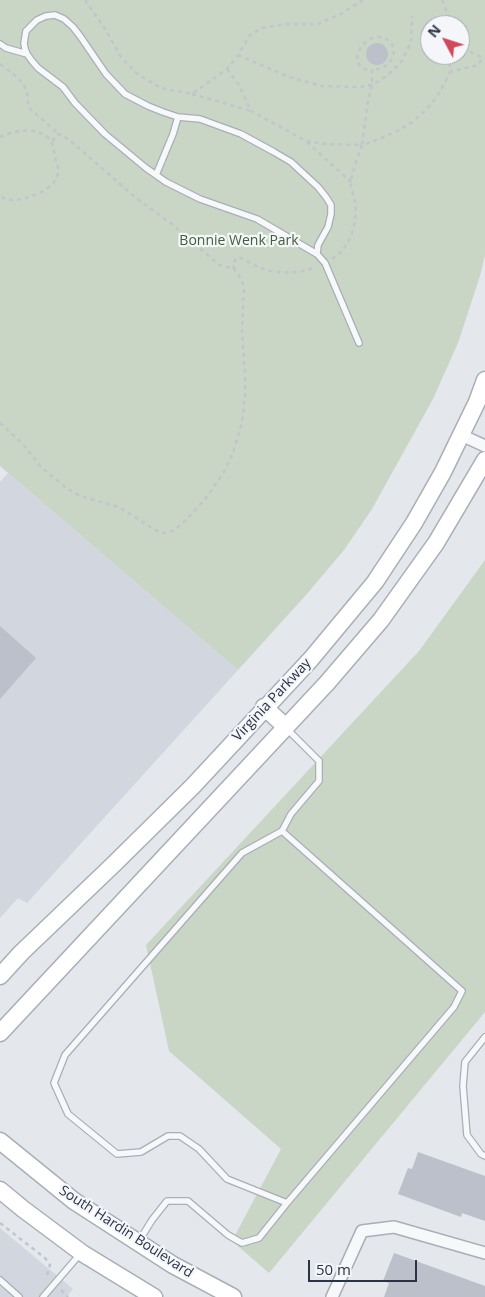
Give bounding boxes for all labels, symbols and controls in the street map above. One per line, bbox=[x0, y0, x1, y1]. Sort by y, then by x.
north arrow bbox=[420, 15, 470, 65]
text: N bbox=[423, 20, 445, 41]
park label: Bonnie Wenk Park bbox=[179, 233, 299, 249]
street label: Virginia Parkway bbox=[229, 655, 315, 745]
street label: South Hardin Boulevard bbox=[56, 1182, 196, 1282]
scale bar bbox=[310, 1250, 419, 1282]
text: 50 m bbox=[316, 1259, 351, 1279]

